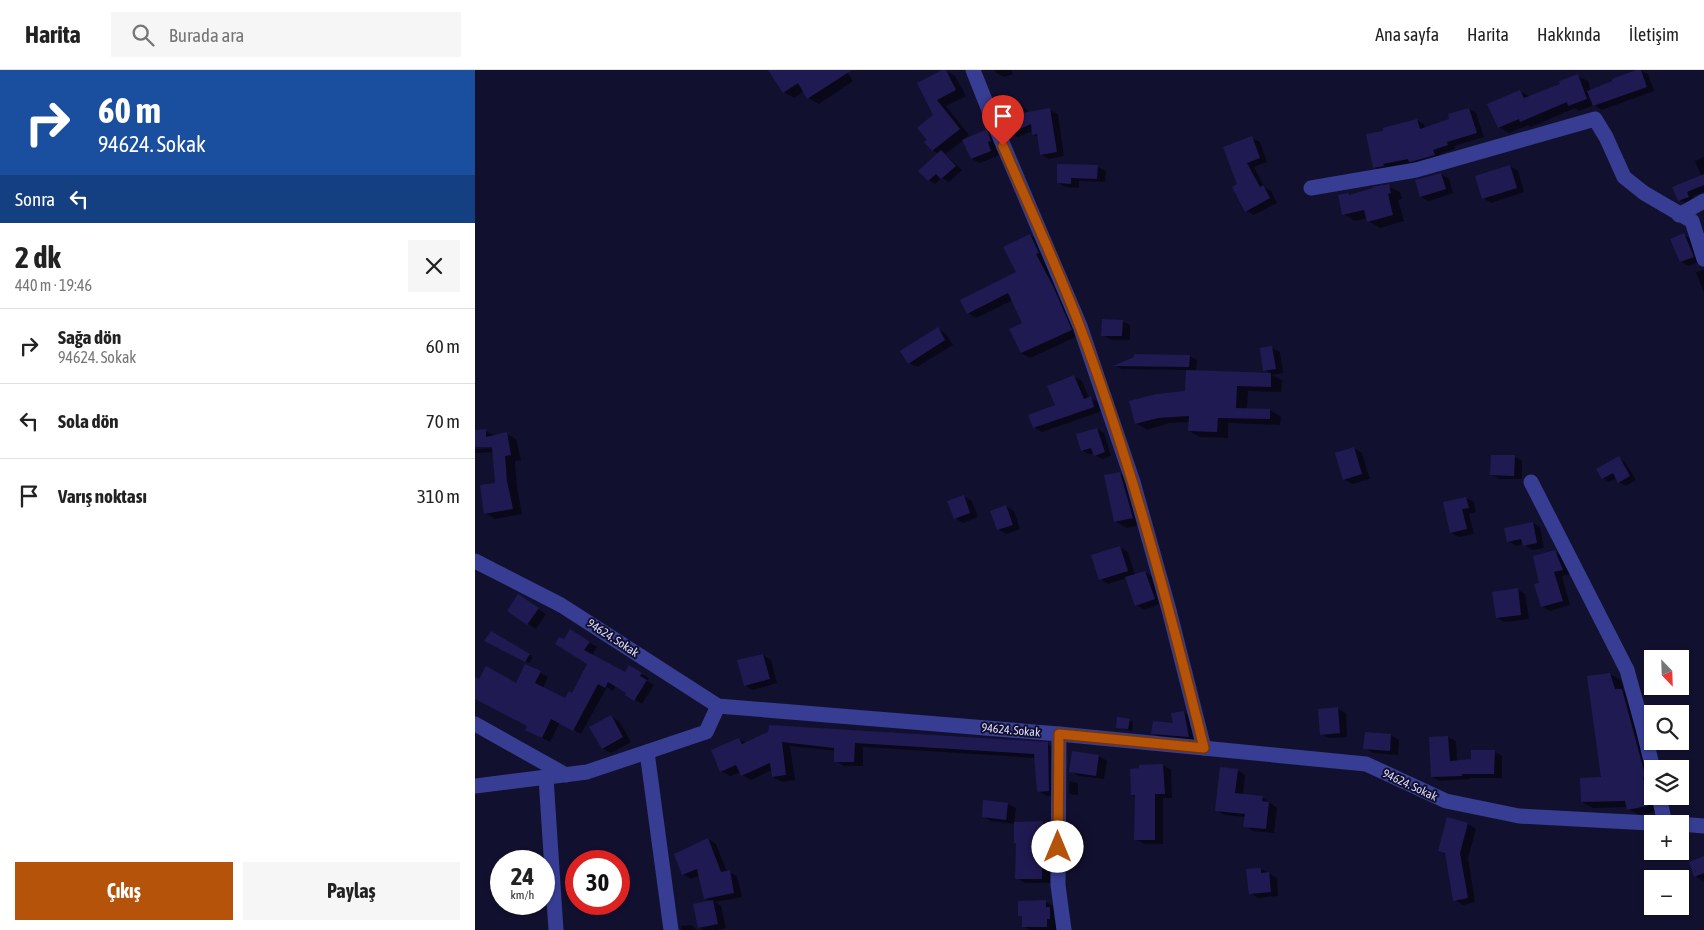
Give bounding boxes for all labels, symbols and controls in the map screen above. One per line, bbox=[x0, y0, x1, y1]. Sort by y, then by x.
search box bbox=[111, 12, 461, 57]
text: Harita bbox=[25, 21, 81, 48]
icon: search bbox=[129, 21, 157, 49]
text: Burada ara bbox=[169, 24, 244, 46]
text: Ana sayfa bbox=[1375, 24, 1439, 45]
text: Harita bbox=[1467, 24, 1509, 45]
text: Hakkında bbox=[1537, 24, 1601, 45]
text: İletişim bbox=[1629, 24, 1679, 45]
icon: right bbox=[15, 90, 80, 155]
text: 60 m bbox=[98, 90, 161, 130]
pin bbox=[982, 95, 1024, 146]
icon: arrive bbox=[989, 102, 1017, 130]
text: 94624. Sokak bbox=[98, 131, 206, 157]
icon: left bbox=[65, 185, 93, 213]
text: Sonra bbox=[15, 188, 55, 210]
text: 2 dk bbox=[15, 240, 61, 274]
button: close bbox=[408, 240, 460, 292]
text: 440 m · 19:46 bbox=[15, 276, 92, 294]
text: Sağa dön bbox=[58, 326, 121, 348]
icon: right bbox=[15, 332, 43, 360]
text: 60 m bbox=[426, 335, 460, 357]
text: 94624. Sokak bbox=[58, 348, 136, 366]
icon: left bbox=[15, 407, 43, 435]
text: Sola dön bbox=[58, 410, 119, 432]
text: 70 m bbox=[426, 410, 460, 432]
icon: arrive bbox=[15, 482, 43, 510]
text: Varış noktası bbox=[58, 485, 147, 507]
text: 310 m bbox=[417, 485, 460, 507]
street label: 94624. Sokak bbox=[585, 616, 642, 660]
north arrow bbox=[1644, 650, 1689, 695]
map controls bbox=[1644, 650, 1689, 915]
button: search bbox=[1644, 705, 1689, 750]
street label: 94624. Sokak bbox=[981, 720, 1042, 740]
button: layers bbox=[1644, 760, 1689, 805]
street label: 94624. Sokak bbox=[1380, 766, 1440, 804]
button: + bbox=[1644, 815, 1689, 860]
position arrow bbox=[1031, 820, 1083, 872]
speed limit sign: 30 bbox=[565, 850, 630, 915]
button: Çıkış bbox=[15, 862, 233, 920]
button: Paylaş bbox=[243, 862, 460, 920]
text: 24 bbox=[511, 862, 534, 890]
button: − bbox=[1644, 870, 1689, 915]
text: km/h bbox=[511, 888, 534, 902]

